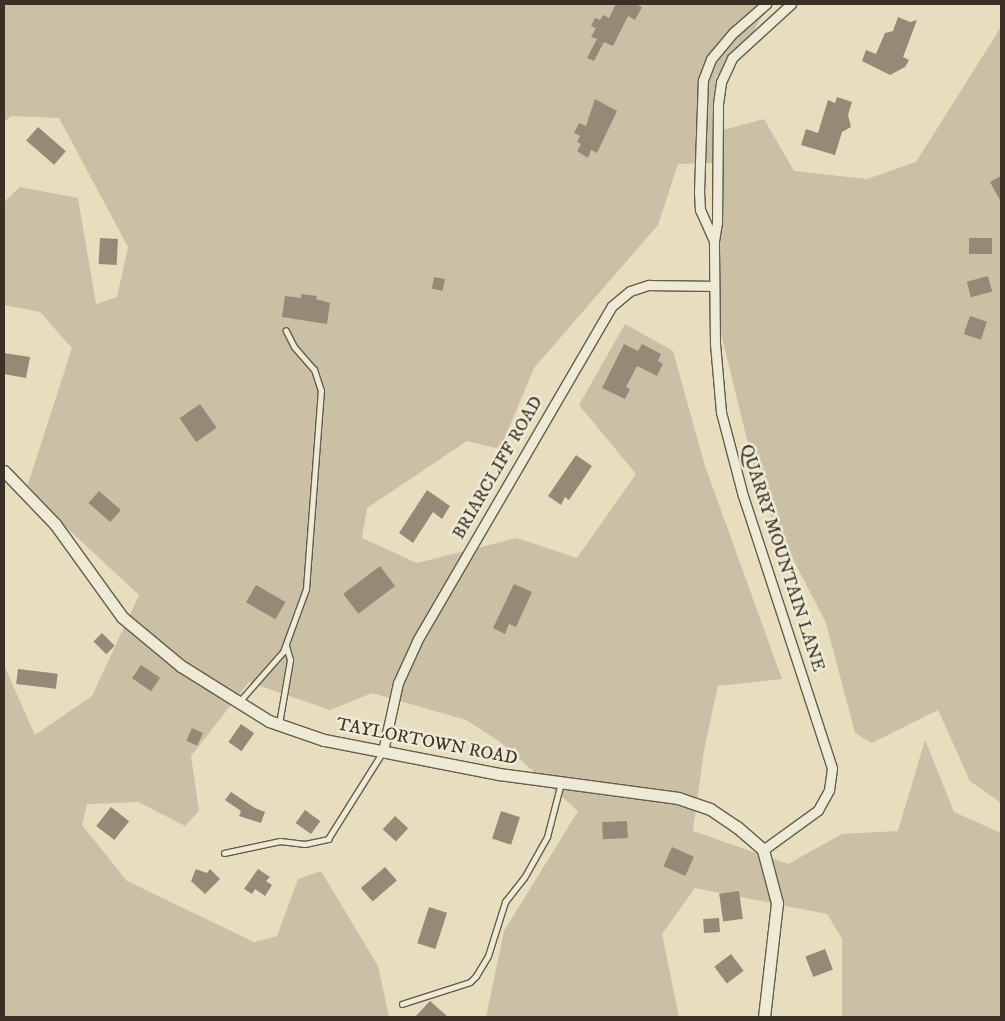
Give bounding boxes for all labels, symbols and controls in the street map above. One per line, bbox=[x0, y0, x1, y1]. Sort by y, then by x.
street label: BRIARCLIFF ROAD bbox=[448, 393, 548, 543]
street label: QUARRY MOUNTAIN LANE bbox=[735, 442, 829, 674]
street label: TAYLORTOWN ROAD bbox=[335, 714, 519, 770]

